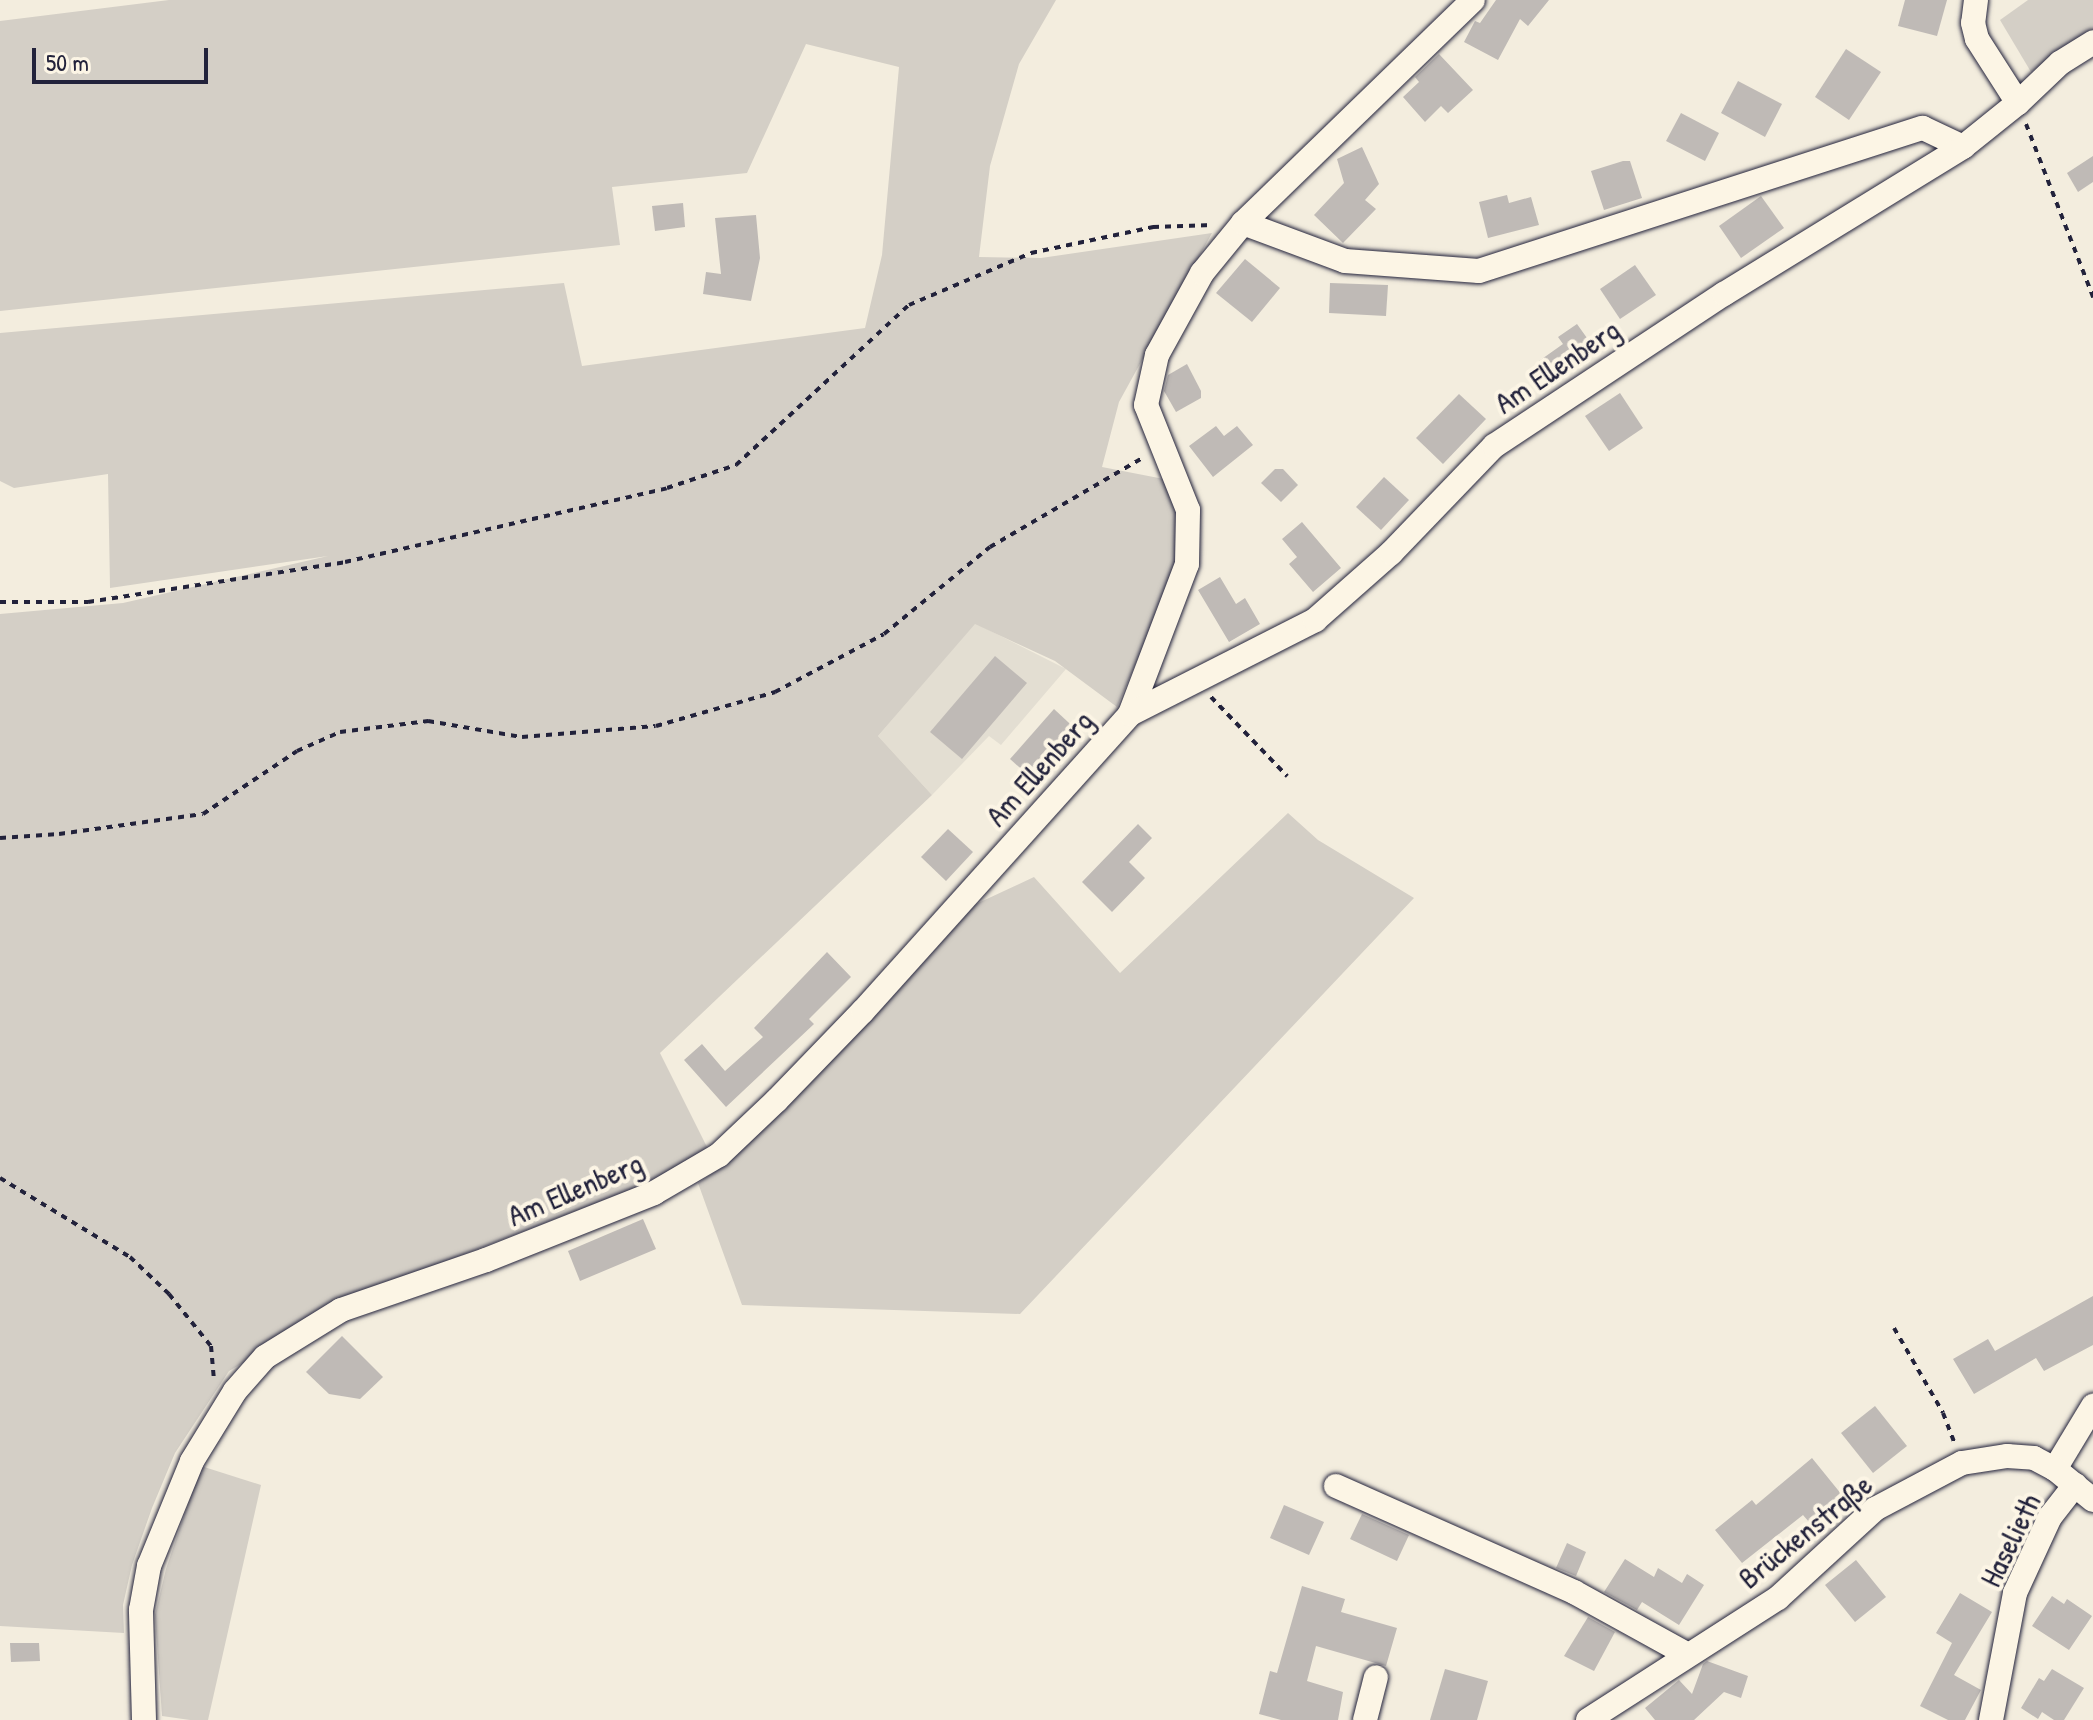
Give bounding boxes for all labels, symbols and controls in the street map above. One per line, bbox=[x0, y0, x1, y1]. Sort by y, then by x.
scale bar bbox=[36, 32, 212, 82]
text: 50 m bbox=[46, 46, 89, 78]
street label: Am Ellenberg bbox=[1488, 311, 1626, 421]
street label: Am Ellenberg bbox=[978, 703, 1100, 833]
street label: Am Ellenberg bbox=[502, 1145, 648, 1233]
street label: Brückenstraße bbox=[1731, 1466, 1879, 1596]
street label: Haselieth bbox=[1972, 1488, 2048, 1592]

